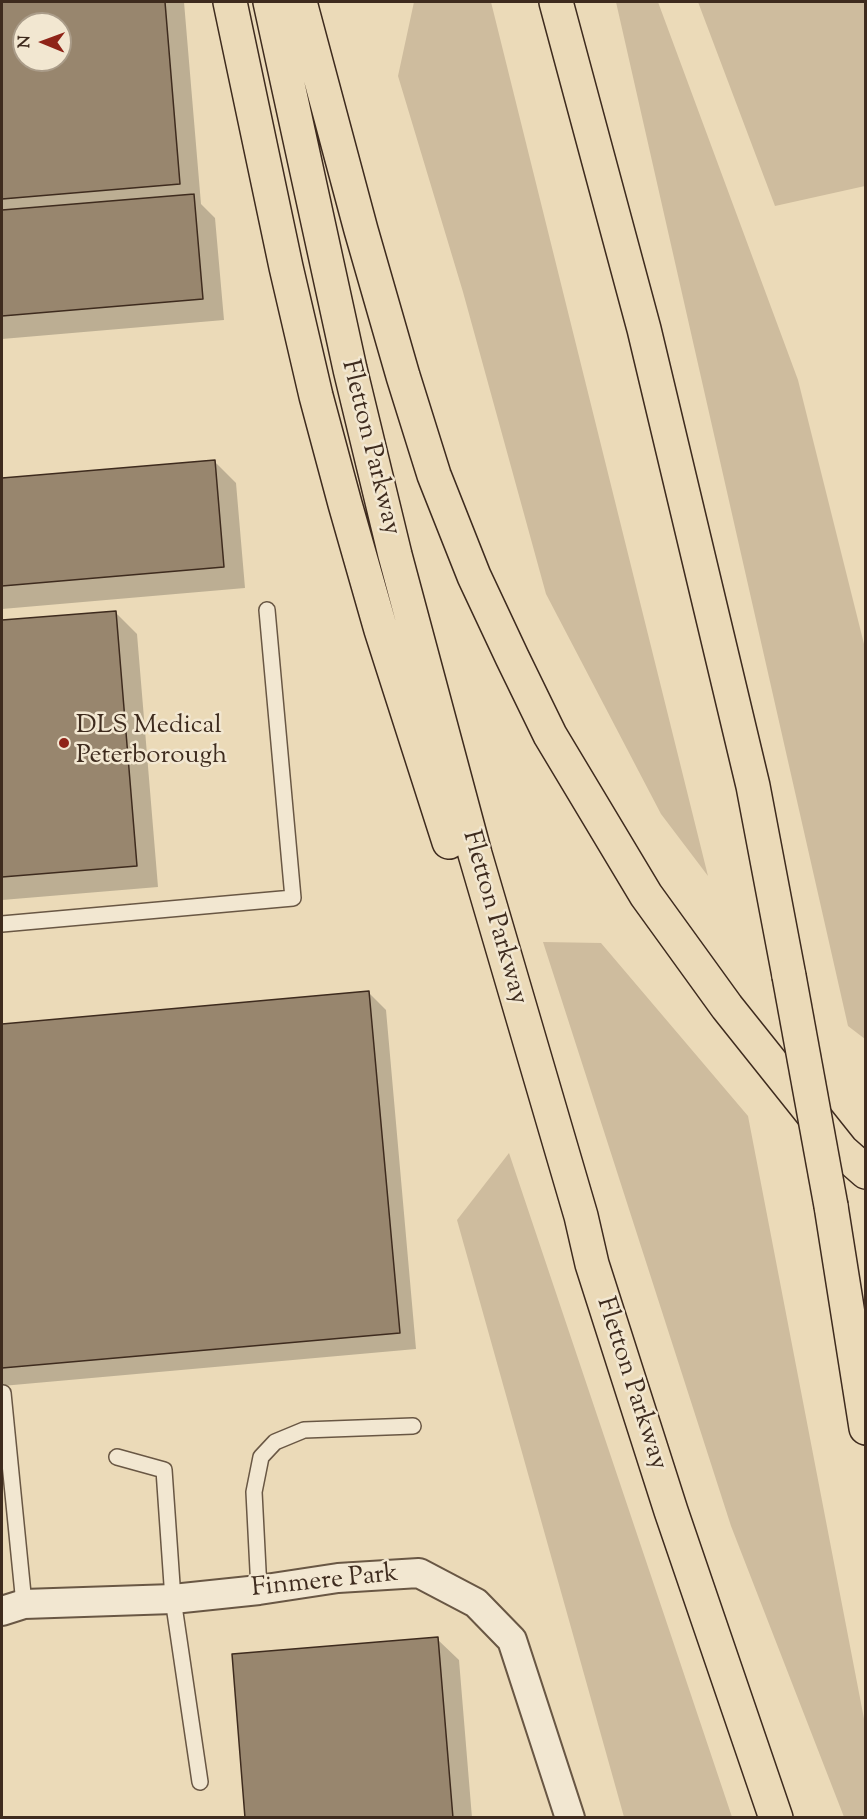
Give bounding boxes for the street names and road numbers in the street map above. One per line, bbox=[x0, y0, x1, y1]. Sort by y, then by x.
street label: Fletton Parkway bbox=[332, 357, 406, 539]
street label: Fletton Parkway bbox=[453, 827, 533, 1009]
street label: Fletton Parkway bbox=[587, 1294, 673, 1474]
street label: Finmere Park bbox=[250, 1560, 400, 1606]

